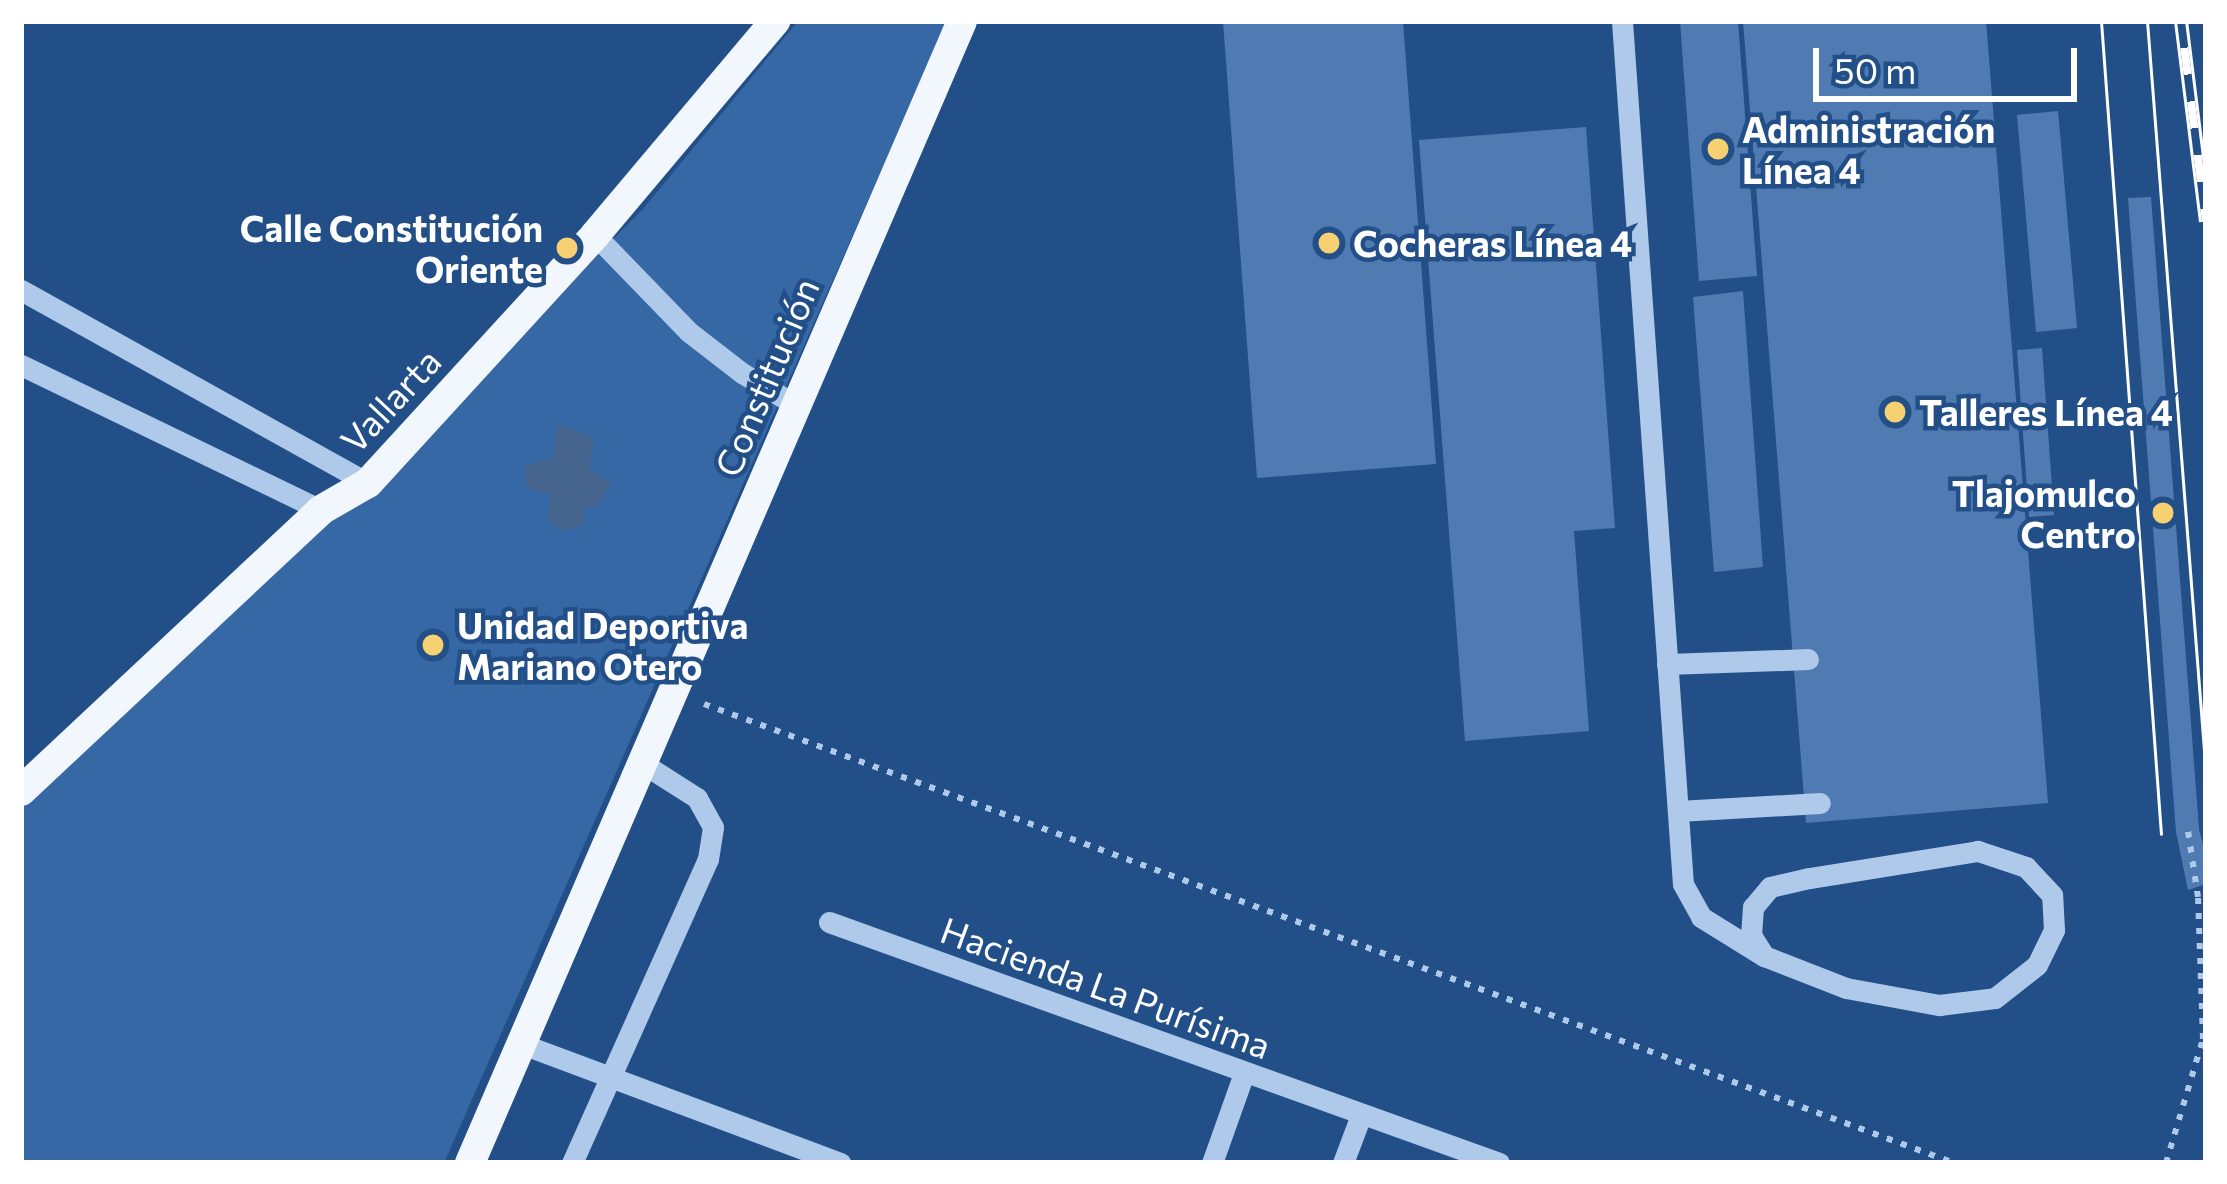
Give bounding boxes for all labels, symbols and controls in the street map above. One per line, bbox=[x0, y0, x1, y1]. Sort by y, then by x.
scale bar bbox=[1819, 24, 2083, 98]
text: 50 m bbox=[1834, 47, 1916, 91]
place label: Administración Línea 4 bbox=[1742, 106, 1995, 191]
marker: Administración Línea 4 bbox=[1705, 136, 1731, 162]
place label: Calle Constitución Oriente bbox=[240, 205, 543, 290]
place label: Cocheras Línea 4 bbox=[1353, 221, 1632, 265]
marker: Cocheras Línea 4 bbox=[1316, 230, 1342, 256]
marker: Calle Constitución Oriente bbox=[554, 235, 580, 261]
street label: Constitución bbox=[705, 271, 827, 483]
street label: Vallarta bbox=[331, 339, 449, 461]
place label: Talleres Línea 4 bbox=[1919, 390, 2173, 434]
marker: Talleres Línea 4 bbox=[1882, 399, 1908, 425]
place label: Tlajomulco Centro bbox=[1952, 470, 2136, 555]
marker: Tlajomulco Centro bbox=[2147, 497, 2179, 529]
place label: Unidad Deportiva Mariano Otero bbox=[457, 602, 748, 687]
marker: Unidad Deportiva Mariano Otero bbox=[420, 632, 446, 658]
street label: Hacienda La Purísima bbox=[935, 907, 1277, 1067]

